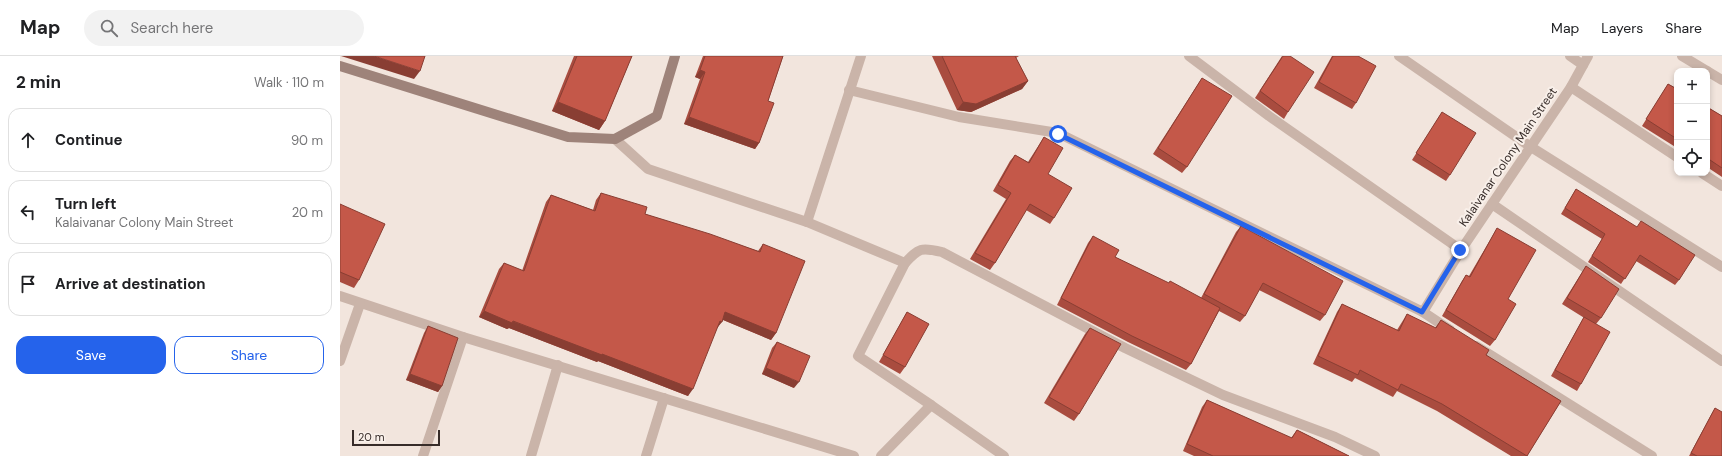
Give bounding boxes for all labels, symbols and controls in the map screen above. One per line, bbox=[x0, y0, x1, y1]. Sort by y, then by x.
search box bbox=[84, 10, 364, 46]
text: Map bbox=[20, 15, 60, 40]
icon: search bbox=[98, 17, 120, 39]
text: Search here bbox=[130, 18, 213, 38]
text: Map bbox=[1551, 19, 1579, 37]
text: Layers bbox=[1601, 19, 1643, 37]
text: Share bbox=[1665, 19, 1702, 37]
map controls bbox=[1674, 68, 1710, 176]
button: + bbox=[1674, 68, 1710, 104]
text: 2 min bbox=[16, 71, 61, 93]
text: Walk · 110 m bbox=[254, 74, 324, 91]
street label: Kalaivanar Colony Main Street bbox=[1455, 84, 1561, 230]
button: − bbox=[1674, 104, 1710, 140]
route start bbox=[1049, 125, 1067, 143]
icon: ahead bbox=[17, 129, 39, 151]
text: Continue bbox=[55, 130, 123, 150]
text: 90 m bbox=[291, 132, 323, 149]
button: locate bbox=[1674, 140, 1710, 176]
text: Turn left bbox=[55, 194, 116, 214]
icon: left bbox=[17, 201, 39, 223]
text: 20 m bbox=[292, 204, 323, 221]
text: Kalaivanar Colony Main Street bbox=[55, 214, 233, 231]
route end bbox=[1451, 241, 1469, 259]
icon: arrive bbox=[17, 273, 39, 295]
text: Arrive at destination bbox=[55, 274, 206, 294]
button: Save bbox=[16, 336, 166, 374]
button: Share bbox=[174, 336, 324, 374]
scale bar bbox=[352, 428, 440, 447]
text: 20 m bbox=[358, 430, 384, 444]

